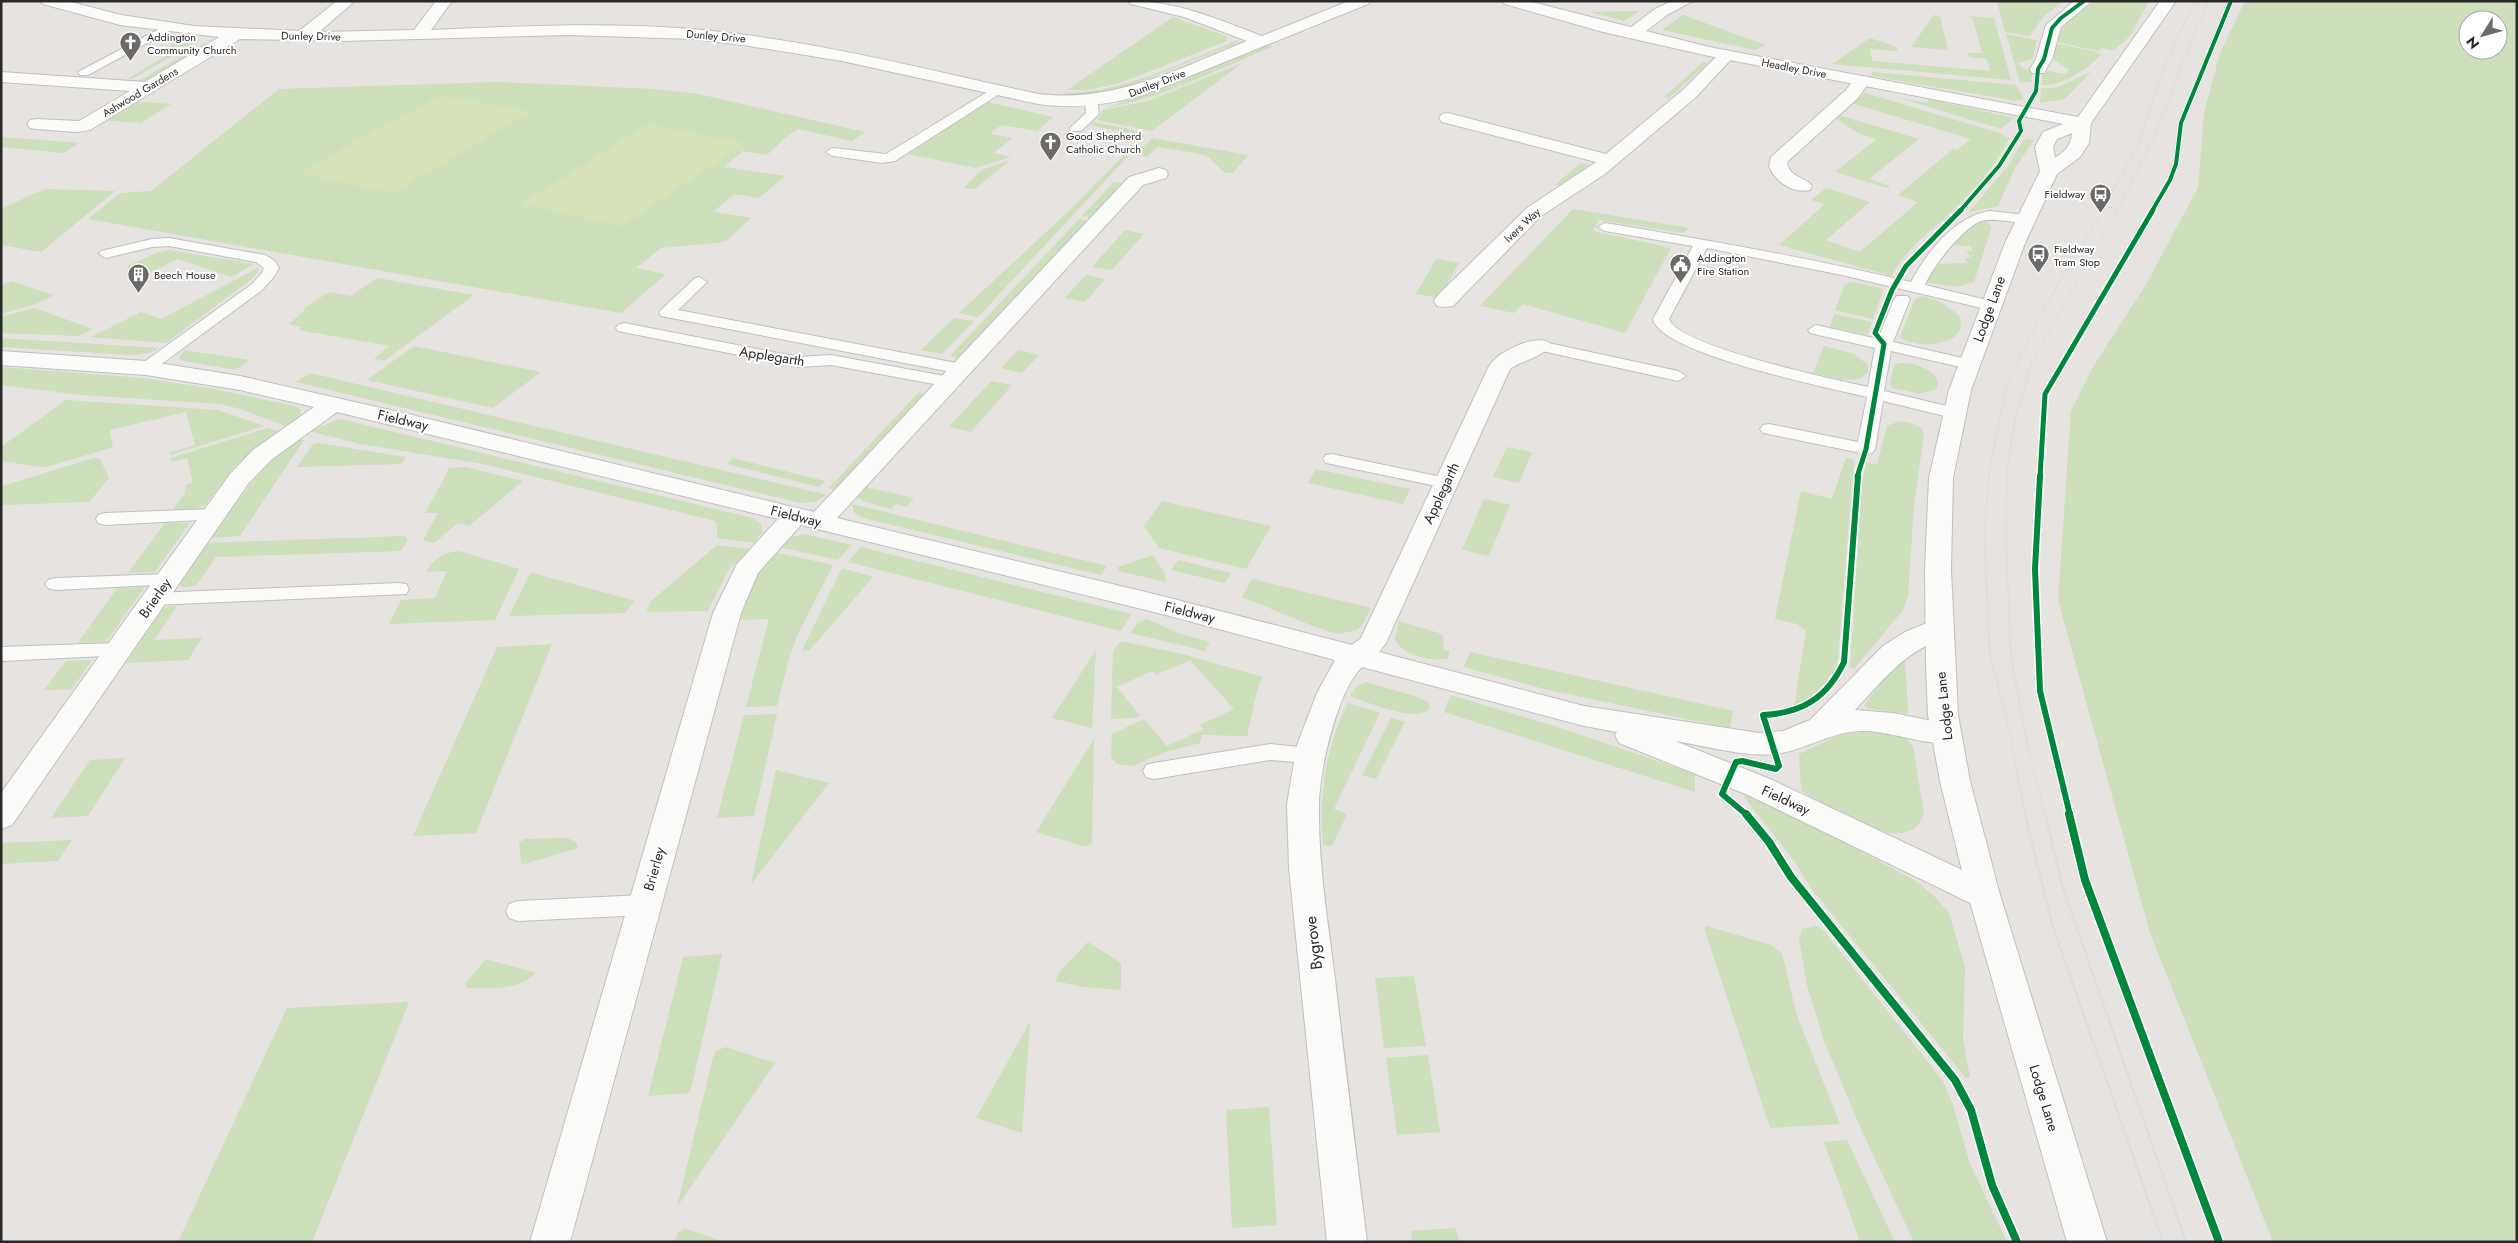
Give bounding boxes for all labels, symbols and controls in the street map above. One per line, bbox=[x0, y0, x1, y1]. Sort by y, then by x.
north arrow bbox=[2458, 10, 2508, 60]
street label: Dunley Drive bbox=[686, 25, 747, 47]
street label: Dunley Drive bbox=[281, 27, 341, 45]
place label: Addington Community Church bbox=[147, 29, 237, 58]
church icon: Addington Community Church bbox=[119, 31, 143, 62]
text: N bbox=[2461, 32, 2484, 53]
street label: Headley Drive bbox=[1760, 54, 1828, 82]
street label: Ashwood Gardens bbox=[99, 63, 181, 121]
street label: Dunley Drive bbox=[1126, 65, 1188, 101]
place label: Good Shepherd Catholic Church bbox=[1066, 128, 1141, 157]
church icon: Good Shepherd Catholic Church bbox=[1038, 130, 1062, 161]
bus stop icon: Fieldway bbox=[2089, 182, 2113, 213]
place label: Fieldway bbox=[2045, 186, 2085, 202]
street label: Ivers Way bbox=[1500, 204, 1544, 246]
place label: Fieldway Tram Stop bbox=[2054, 241, 2100, 270]
bus stop icon: Fieldway Tram Stop bbox=[2026, 243, 2050, 274]
place label: Addington Fire Station bbox=[1697, 250, 1749, 279]
public building icon: Addington Fire Station bbox=[1669, 252, 1693, 283]
building icon: Beech House bbox=[126, 263, 150, 294]
place label: Beech House bbox=[154, 267, 216, 283]
street label: Lodge Lane bbox=[1968, 273, 2010, 345]
street label: Applegarth bbox=[738, 341, 806, 371]
street label: Fieldway bbox=[376, 404, 431, 436]
street label: Applegarth bbox=[1418, 459, 1464, 527]
street label: Fieldway bbox=[769, 500, 824, 532]
street label: Brierley bbox=[134, 573, 176, 622]
street label: Fieldway bbox=[1163, 596, 1218, 628]
street label: Lodge Lane bbox=[1930, 671, 1958, 741]
street label: Fieldway bbox=[1758, 780, 1814, 820]
street label: Brierley bbox=[638, 844, 670, 893]
street label: Bygrove bbox=[1299, 915, 1328, 971]
street label: Lodge Lane bbox=[2024, 1062, 2064, 1134]

